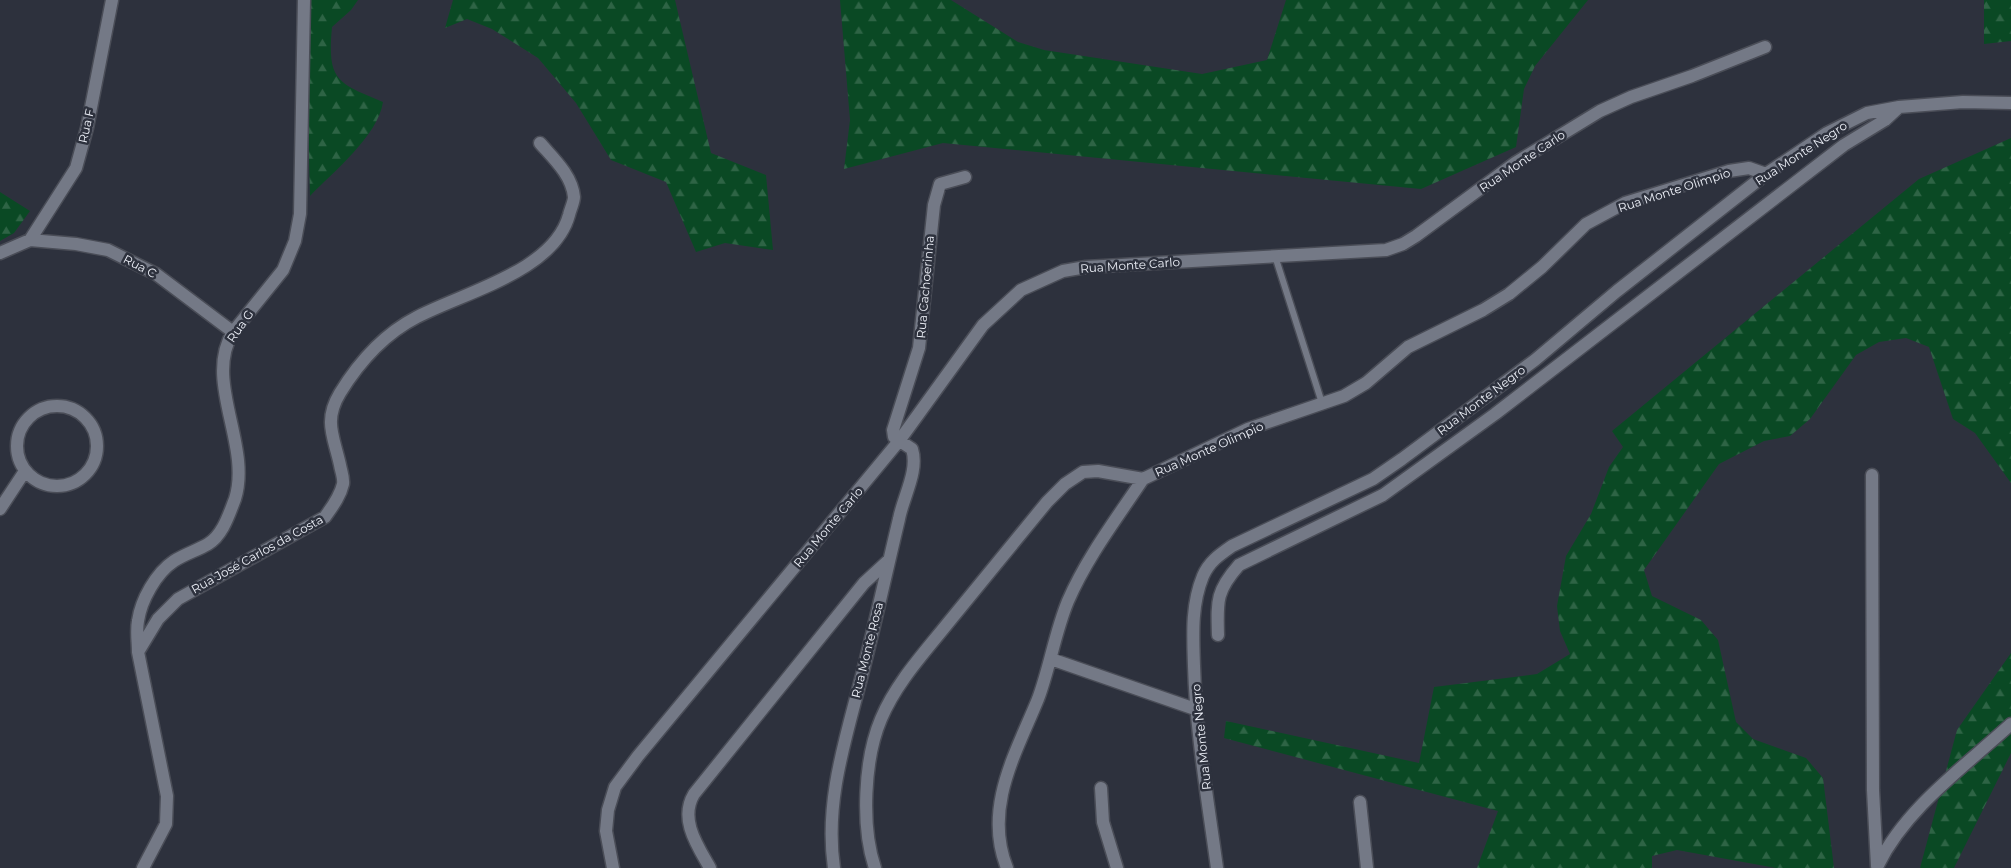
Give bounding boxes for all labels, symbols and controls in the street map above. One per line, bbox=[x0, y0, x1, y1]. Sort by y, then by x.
street label: Rua F bbox=[75, 107, 97, 145]
street label: Rua Monte Negro bbox=[1752, 118, 1850, 188]
street label: Rua Monte Carlo bbox=[1476, 127, 1568, 195]
street label: Rua Monte Olimpio bbox=[1616, 165, 1732, 215]
street label: Rua Cachoerinha bbox=[913, 235, 937, 339]
street label: Rua C bbox=[121, 251, 160, 281]
street label: Rua Monte Carlo bbox=[1080, 254, 1180, 276]
street label: Rua G bbox=[223, 307, 257, 345]
street label: Rua Monte Negro bbox=[1434, 362, 1528, 438]
street label: Rua Monte Olimpio bbox=[1152, 418, 1266, 480]
street label: Rua Monte Carlo bbox=[790, 484, 866, 570]
street label: Rua José Carlos da Costa bbox=[188, 511, 326, 597]
street label: Rua Monte Rosa bbox=[848, 601, 886, 699]
street label: Rua Monte Negro bbox=[1188, 683, 1214, 791]

